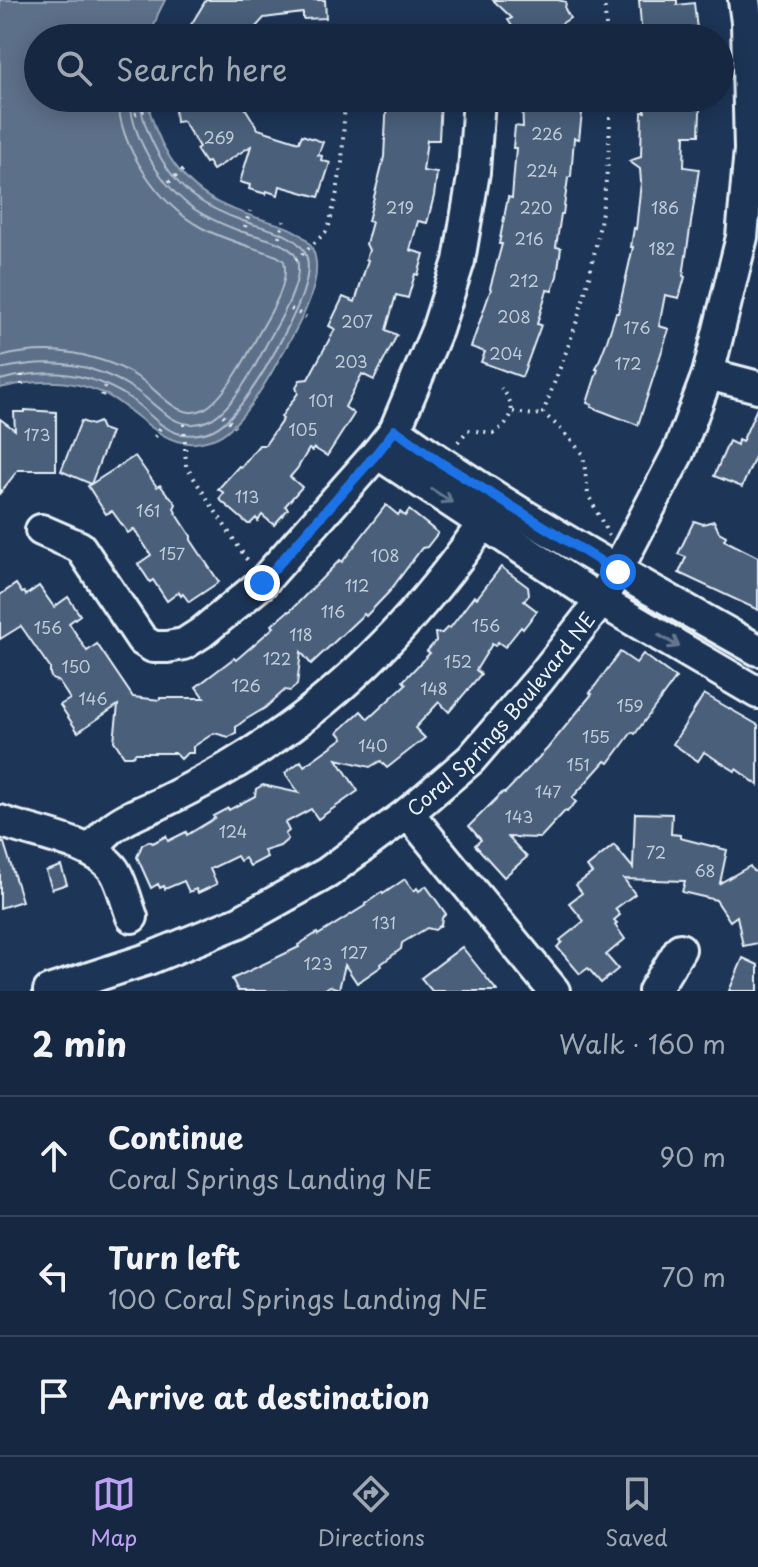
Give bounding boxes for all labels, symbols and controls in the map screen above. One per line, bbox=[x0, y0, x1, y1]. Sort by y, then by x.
search box bbox=[24, 24, 734, 112]
icon: search bbox=[52, 46, 96, 90]
text: Search here bbox=[116, 46, 288, 91]
house number: 226 bbox=[531, 121, 563, 145]
house number: 269 bbox=[204, 125, 234, 149]
house number: 224 bbox=[526, 158, 558, 182]
house number: 219 bbox=[386, 195, 414, 219]
house number: 220 bbox=[519, 195, 553, 219]
house number: 186 bbox=[651, 195, 679, 219]
house number: 216 bbox=[515, 226, 544, 250]
house number: 182 bbox=[648, 236, 676, 260]
house number: 212 bbox=[509, 268, 539, 292]
house number: 208 bbox=[497, 304, 531, 328]
house number: 207 bbox=[341, 309, 373, 333]
house number: 176 bbox=[624, 315, 650, 339]
house number: 204 bbox=[489, 341, 523, 365]
house number: 203 bbox=[334, 349, 368, 373]
house number: 172 bbox=[614, 351, 642, 375]
house number: 101 bbox=[309, 388, 333, 412]
house number: 105 bbox=[288, 417, 318, 441]
house number: 173 bbox=[24, 422, 50, 446]
house number: 113 bbox=[235, 484, 259, 508]
one-way arrow bbox=[431, 488, 453, 504]
house number: 161 bbox=[136, 498, 160, 522]
house number: 157 bbox=[159, 541, 185, 565]
house number: 108 bbox=[371, 543, 399, 567]
route start bbox=[600, 554, 636, 590]
route end bbox=[244, 565, 280, 601]
house number: 112 bbox=[345, 573, 369, 597]
house number: 116 bbox=[321, 599, 345, 623]
street label: Coral Springs Boulevard NE bbox=[400, 605, 602, 823]
house number: 156 bbox=[472, 613, 500, 637]
house number: 156 bbox=[34, 615, 62, 639]
house number: 118 bbox=[289, 622, 313, 646]
one-way arrow bbox=[657, 633, 680, 649]
house number: 122 bbox=[263, 646, 291, 670]
house number: 152 bbox=[444, 649, 472, 673]
house number: 150 bbox=[61, 654, 91, 678]
house number: 126 bbox=[231, 673, 261, 697]
house number: 148 bbox=[420, 676, 448, 700]
house number: 146 bbox=[78, 686, 108, 710]
house number: 159 bbox=[616, 693, 644, 717]
house number: 155 bbox=[582, 724, 610, 748]
house number: 140 bbox=[358, 733, 388, 757]
house number: 151 bbox=[566, 752, 590, 776]
house number: 147 bbox=[535, 779, 561, 803]
house number: 143 bbox=[505, 804, 533, 828]
house number: 124 bbox=[219, 819, 247, 843]
house number: 72 bbox=[646, 840, 666, 864]
house number: 68 bbox=[694, 858, 716, 882]
house number: 131 bbox=[372, 910, 396, 934]
house number: 127 bbox=[340, 940, 368, 964]
house number: 123 bbox=[303, 951, 333, 975]
text: 2 min bbox=[32, 1017, 127, 1069]
text: Walk · 160 m bbox=[559, 1024, 726, 1063]
text: Continue bbox=[108, 1114, 243, 1159]
icon: ahead bbox=[32, 1134, 76, 1178]
text: 90 m bbox=[659, 1137, 726, 1176]
text: Coral Springs Landing NE bbox=[108, 1159, 432, 1198]
text: Turn left bbox=[108, 1234, 240, 1279]
icon: left bbox=[32, 1254, 76, 1298]
text: 70 m bbox=[661, 1257, 726, 1296]
text: 100 Coral Springs Landing NE bbox=[108, 1279, 488, 1318]
icon: arrive bbox=[32, 1374, 76, 1418]
text: Arrive at destination bbox=[108, 1374, 430, 1419]
tab: Map bbox=[90, 1472, 137, 1553]
tab: Directions bbox=[318, 1472, 425, 1553]
tab: Saved bbox=[605, 1472, 668, 1553]

